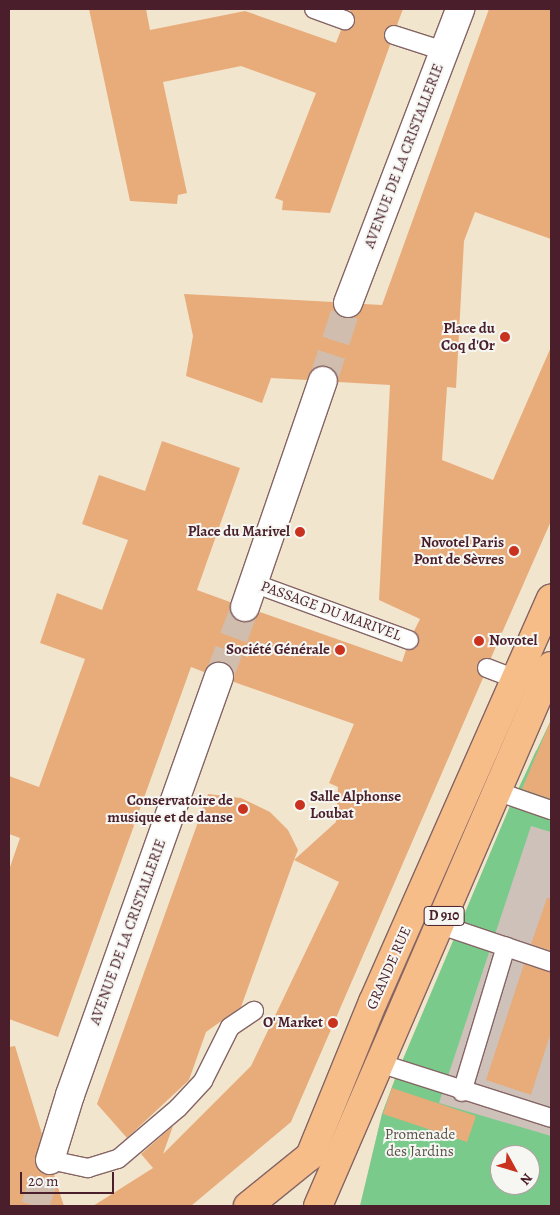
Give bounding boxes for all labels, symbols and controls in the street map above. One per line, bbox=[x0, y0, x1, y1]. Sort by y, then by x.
street label: AVENUE DE LA CRISTALLERIE bbox=[360, 61, 448, 251]
place label: Place du Coq d'Or bbox=[441, 319, 495, 354]
marker: Place du Coq d'Or bbox=[499, 331, 511, 343]
place label: Place du Marivel bbox=[188, 523, 290, 541]
marker: Place du Marivel bbox=[294, 526, 306, 538]
place label: Novotel Paris Pont de Sèvres bbox=[414, 533, 504, 568]
marker: Novotel Paris Pont de Sèvres bbox=[508, 545, 520, 557]
street label: PASSAGE DU MARIVEL bbox=[258, 577, 404, 645]
place label: Novotel bbox=[489, 632, 537, 650]
marker: Novotel bbox=[473, 635, 485, 647]
place label: Société Générale bbox=[226, 641, 330, 659]
marker: Société Générale bbox=[334, 644, 346, 656]
place label: Salle Alphonse Loubat bbox=[310, 787, 401, 822]
place label: Conservatoire de musique et de danse bbox=[107, 791, 233, 826]
marker: Salle Alphonse Loubat bbox=[294, 799, 306, 811]
marker: Conservatoire de musique et de danse bbox=[237, 803, 249, 815]
street label: AVENUE DE LA CRISTALLERIE bbox=[86, 837, 170, 1027]
road number: D 910 bbox=[423, 904, 465, 928]
street label: GRANDE RUE bbox=[363, 924, 415, 1012]
place label: O' Market bbox=[263, 1014, 323, 1032]
marker: O' Market bbox=[327, 1017, 339, 1029]
park label: Promenade des Jardins bbox=[385, 1125, 455, 1160]
north arrow bbox=[490, 1145, 540, 1195]
scale bar bbox=[22, 1162, 116, 1194]
text: N bbox=[516, 1169, 537, 1189]
text: 20 m bbox=[28, 1171, 59, 1191]

